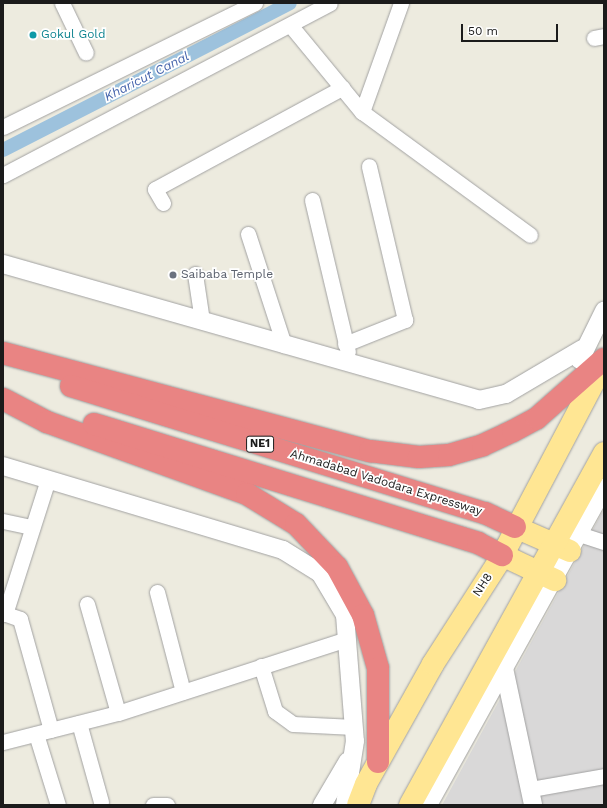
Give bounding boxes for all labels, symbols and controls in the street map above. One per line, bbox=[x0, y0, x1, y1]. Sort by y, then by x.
scale bar bbox=[463, 16, 560, 42]
text: 50 m bbox=[468, 24, 498, 38]
place label: Gokul Gold bbox=[41, 28, 106, 42]
marker: Gokul Gold bbox=[28, 30, 38, 40]
water label: Kharicut Canal bbox=[102, 49, 192, 105]
place label: Saibaba Temple bbox=[181, 268, 274, 282]
marker: Saibaba Temple bbox=[168, 270, 178, 280]
road number: NE1 bbox=[246, 435, 274, 453]
street label: Ahmadabad Vadodara Expressway bbox=[288, 447, 484, 519]
street label: NH8 bbox=[470, 571, 496, 599]

